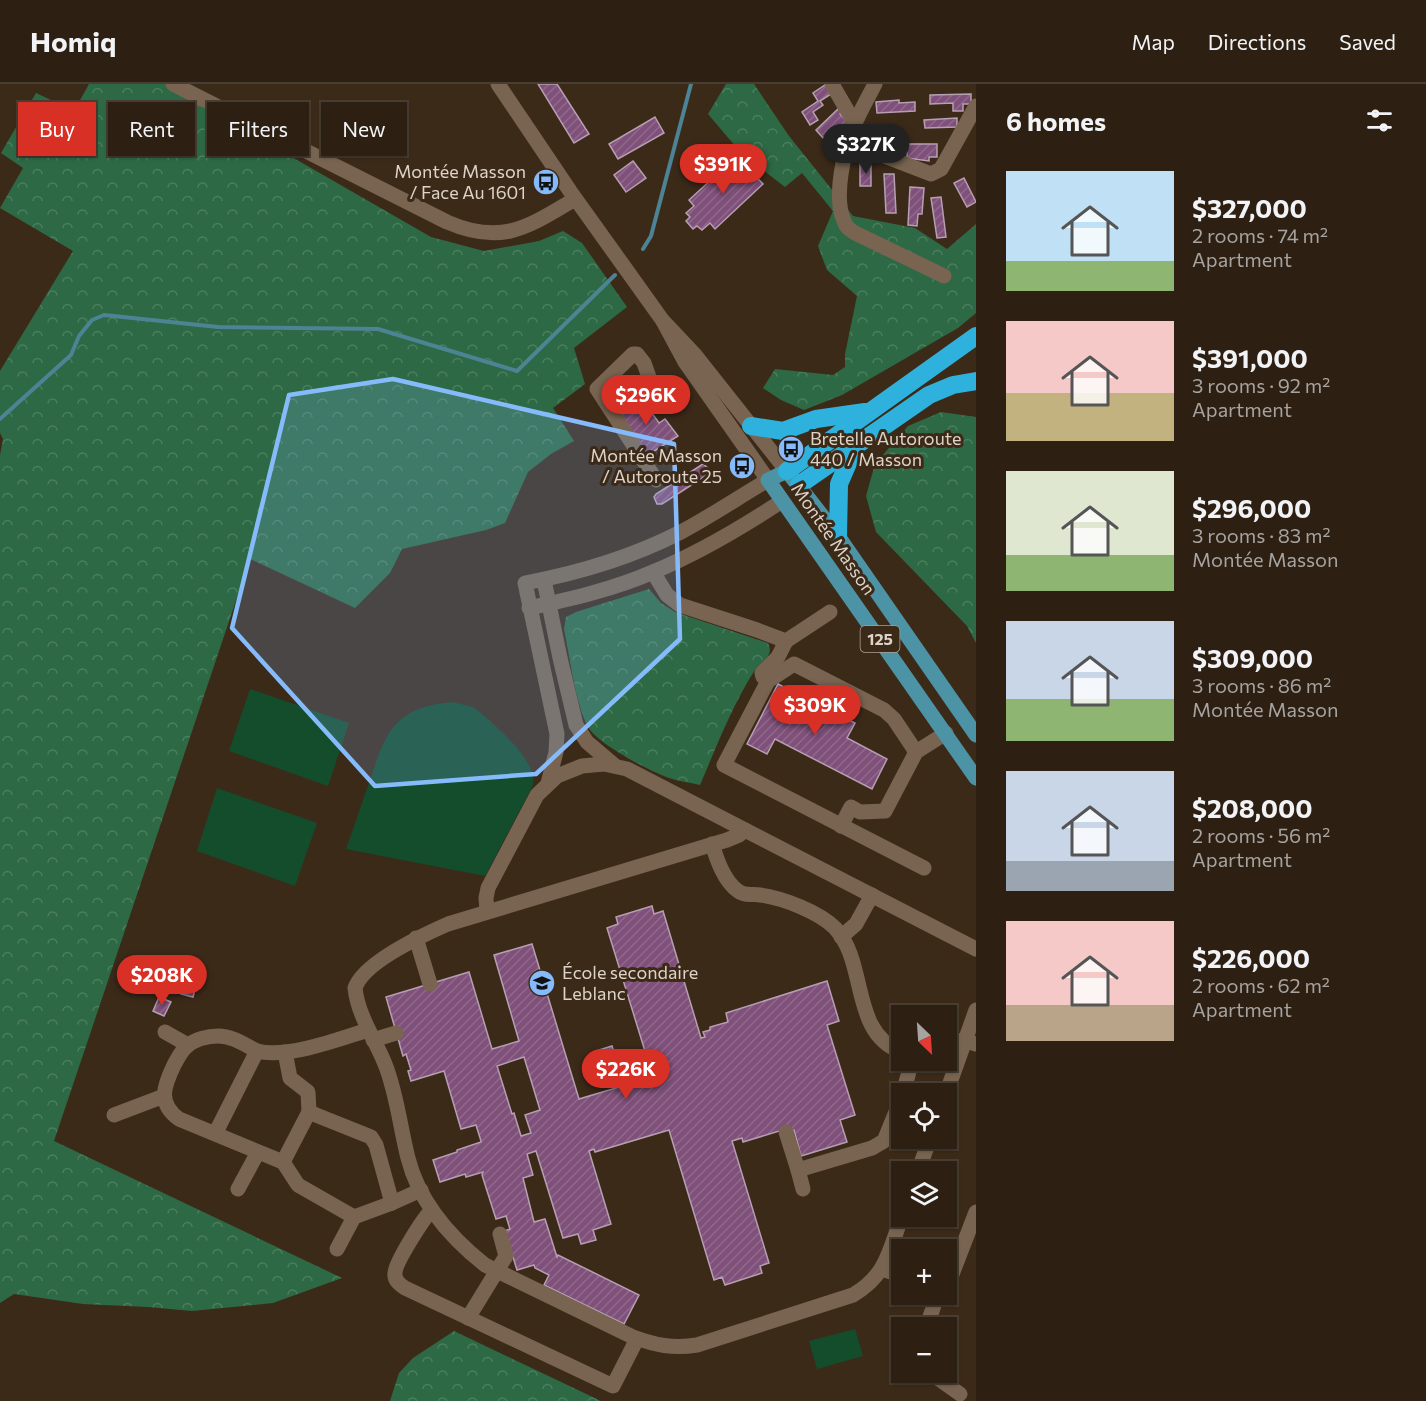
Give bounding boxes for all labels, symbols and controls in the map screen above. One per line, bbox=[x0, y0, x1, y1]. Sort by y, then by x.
text: Homiq bbox=[30, 24, 116, 58]
text: Map bbox=[1132, 29, 1175, 54]
text: Directions bbox=[1208, 29, 1306, 54]
text: Saved bbox=[1339, 29, 1396, 54]
chip: Buy bbox=[18, 102, 96, 156]
chip: Rent bbox=[108, 102, 195, 156]
chip: Filters bbox=[207, 102, 309, 156]
chip: New bbox=[321, 102, 407, 156]
icon: filters bbox=[1363, 104, 1396, 137]
text: 6 homes bbox=[1006, 105, 1106, 136]
pin: $327K bbox=[824, 124, 908, 175]
text: $327K bbox=[836, 131, 896, 155]
pin: $391K bbox=[681, 144, 765, 195]
text: $391K bbox=[694, 151, 752, 175]
place label: Montée Masson / Face Au 1601 bbox=[394, 160, 526, 203]
bus stop icon: Montée Masson / Face Au 1601 bbox=[531, 167, 561, 197]
text: $327,000 bbox=[1192, 192, 1307, 223]
icon: home bbox=[1054, 195, 1126, 267]
text: 2 rooms · 74 m² bbox=[1192, 223, 1328, 247]
text: Apartment bbox=[1192, 247, 1292, 271]
text: $391,000 bbox=[1192, 342, 1308, 373]
icon: home bbox=[1054, 345, 1126, 417]
text: 3 rooms · 92 m² bbox=[1192, 373, 1330, 397]
pin: $296K bbox=[604, 375, 688, 426]
text: $296K bbox=[615, 382, 677, 406]
text: Apartment bbox=[1192, 397, 1292, 421]
place label: Bretelle Autoroute 440 / Masson bbox=[810, 427, 961, 470]
bus stop icon: Bretelle Autoroute 440 / Masson bbox=[776, 434, 806, 464]
place label: Montée Masson / Autoroute 25 bbox=[590, 444, 722, 487]
bus stop icon: Montée Masson / Autoroute 25 bbox=[727, 451, 757, 481]
street label: Montée Masson bbox=[787, 478, 881, 599]
text: $296,000 bbox=[1192, 492, 1311, 523]
icon: home bbox=[1054, 495, 1126, 567]
text: 3 rooms · 83 m² bbox=[1192, 523, 1331, 547]
text: Montée Masson bbox=[1192, 547, 1338, 571]
road number: 125 bbox=[860, 626, 900, 652]
text: $309,000 bbox=[1192, 642, 1313, 673]
icon: home bbox=[1054, 645, 1126, 717]
text: 3 rooms · 86 m² bbox=[1192, 673, 1331, 697]
pin: $309K bbox=[773, 685, 857, 736]
text: $309K bbox=[784, 692, 846, 716]
text: Montée Masson bbox=[1192, 697, 1338, 721]
text: $208,000 bbox=[1192, 792, 1313, 823]
icon: home bbox=[1054, 795, 1126, 867]
text: 2 rooms · 56 m² bbox=[1192, 823, 1330, 847]
text: Apartment bbox=[1192, 847, 1292, 871]
text: $226,000 bbox=[1192, 942, 1310, 973]
icon: home bbox=[1054, 945, 1126, 1017]
pin: $208K bbox=[120, 955, 204, 1006]
place label: École secondaire Leblanc bbox=[562, 961, 698, 1004]
text: $208K bbox=[131, 962, 193, 986]
school or university icon: École secondaire Leblanc bbox=[527, 968, 557, 998]
text: 2 rooms · 62 m² bbox=[1192, 973, 1330, 997]
text: Apartment bbox=[1192, 997, 1292, 1021]
north arrow bbox=[891, 1005, 957, 1071]
map controls bbox=[891, 1005, 957, 1383]
pin: $226K bbox=[584, 1049, 668, 1100]
text: $226K bbox=[596, 1056, 656, 1080]
button: locate bbox=[891, 1083, 957, 1149]
button: layers bbox=[891, 1161, 957, 1227]
button: + bbox=[891, 1239, 957, 1305]
button: − bbox=[891, 1317, 957, 1383]

